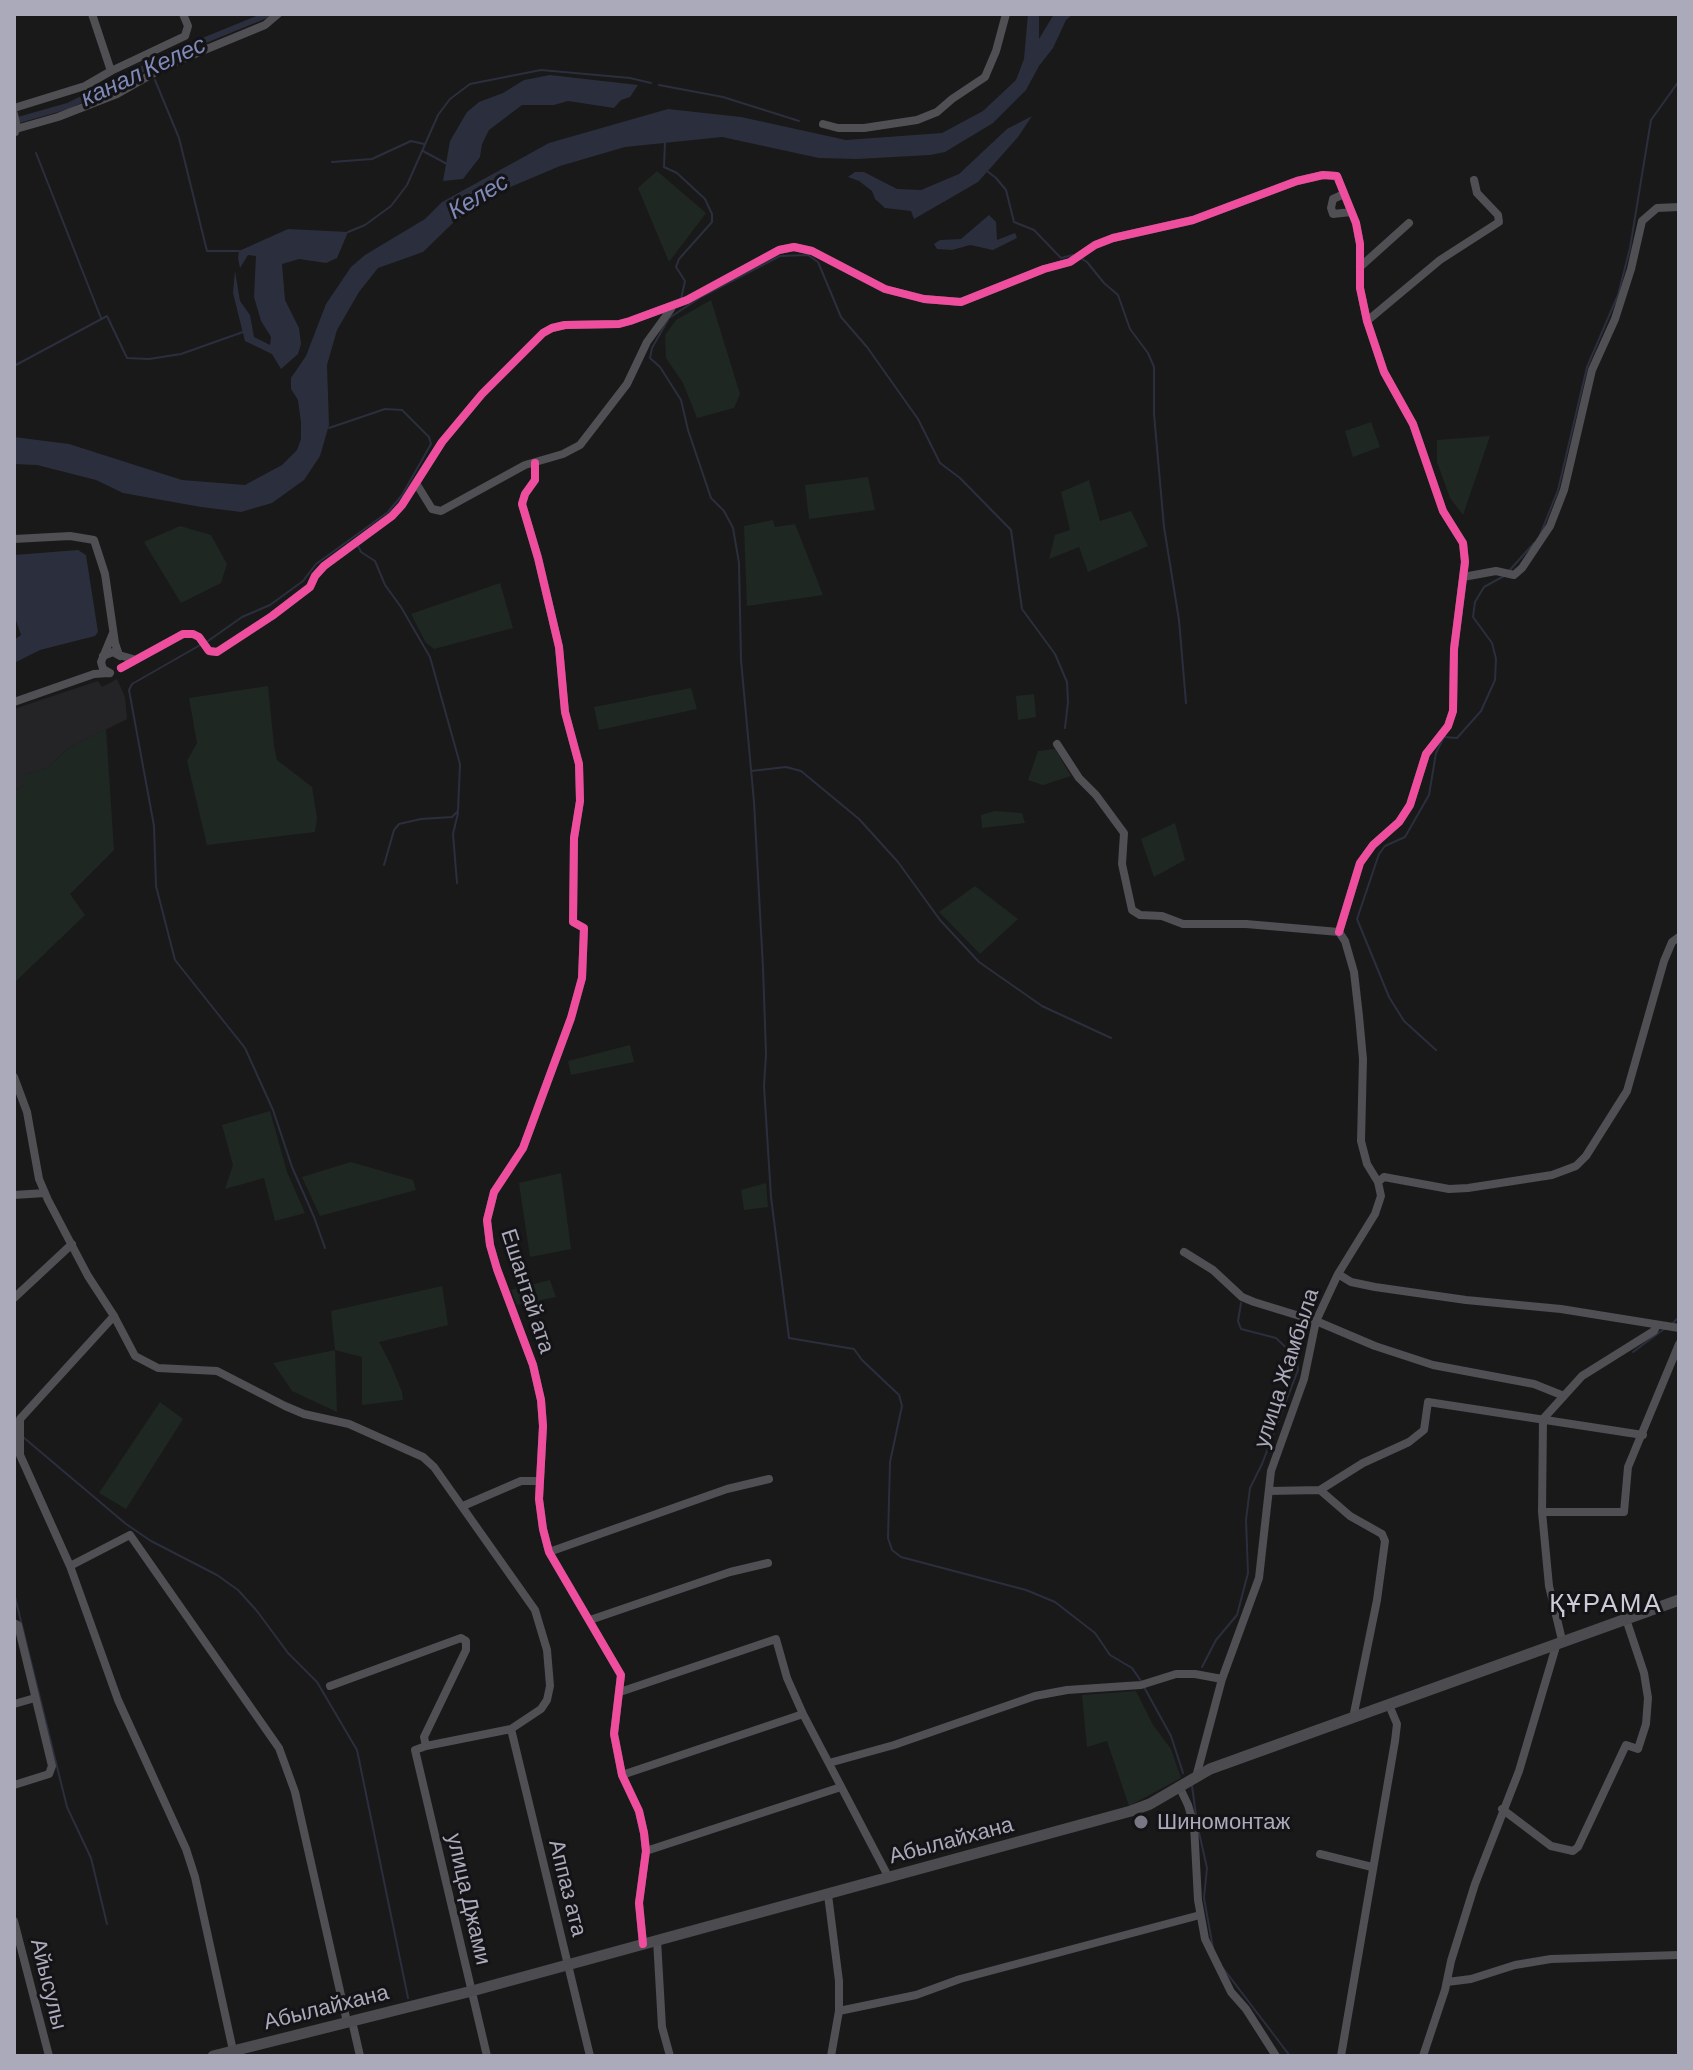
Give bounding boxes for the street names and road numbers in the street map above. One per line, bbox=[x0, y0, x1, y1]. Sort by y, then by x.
street label: Ешантай ата bbox=[495, 1225, 561, 1357]
street label: улица Жамбыла bbox=[1248, 1285, 1324, 1451]
street label: Абылайхана bbox=[886, 1811, 1016, 1869]
street label: улица Джами bbox=[441, 1831, 497, 1967]
street label: Аппаз ата bbox=[543, 1837, 593, 1939]
street label: Айысулы bbox=[25, 1936, 73, 2032]
street label: Абылайхана bbox=[261, 1979, 391, 2035]

